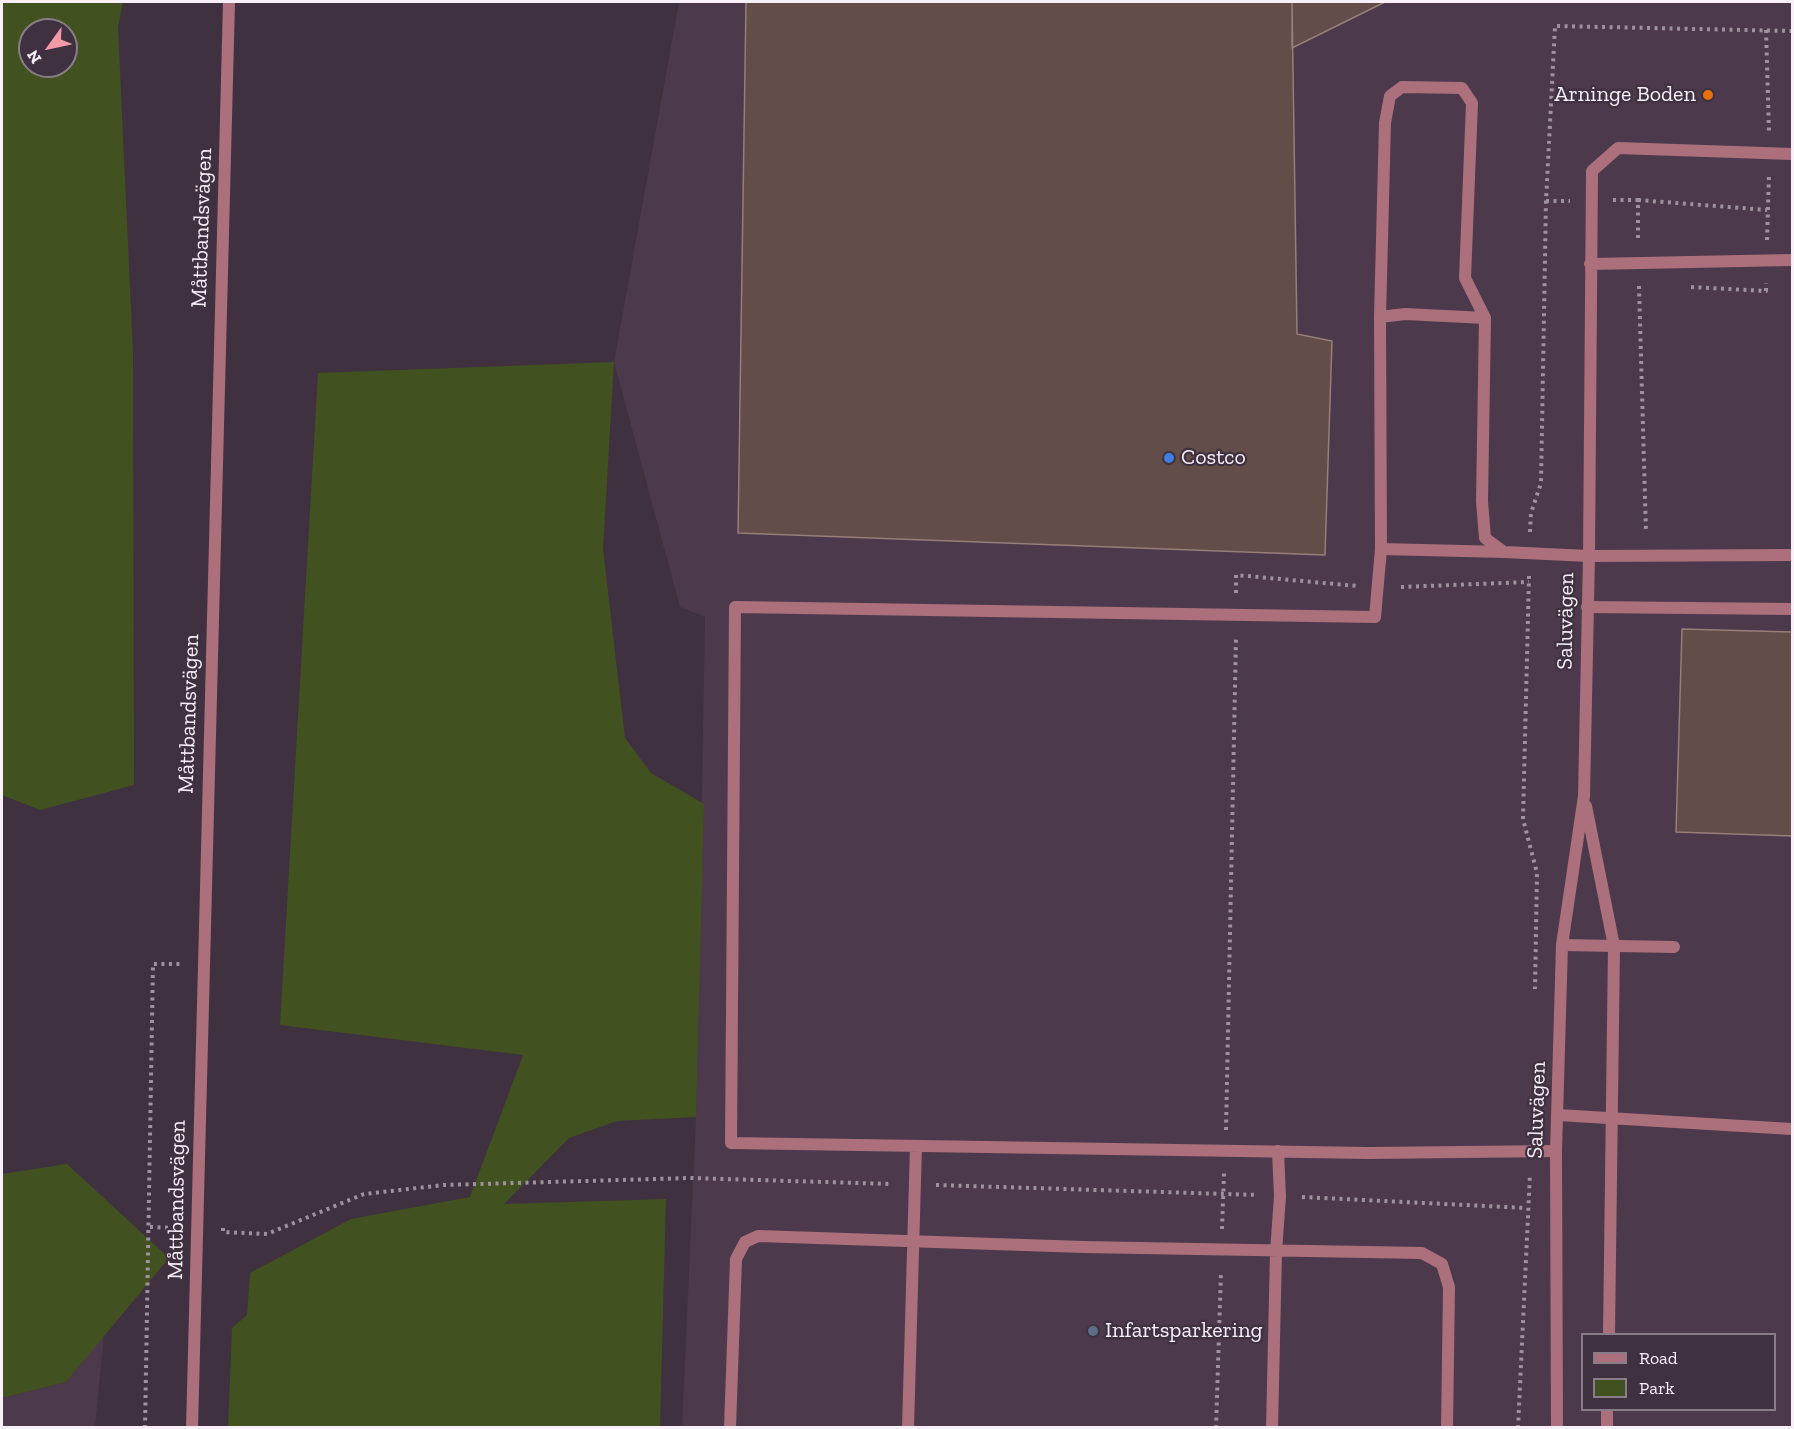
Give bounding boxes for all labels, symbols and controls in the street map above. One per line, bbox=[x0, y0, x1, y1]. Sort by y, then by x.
north arrow bbox=[18, 18, 78, 78]
text: N bbox=[23, 47, 45, 67]
place label: Arninge Boden bbox=[1554, 82, 1696, 108]
marker: Arninge Boden bbox=[1701, 88, 1715, 102]
street label: Måttbandsvägen bbox=[186, 148, 218, 308]
place label: Costco bbox=[1181, 445, 1246, 471]
marker: Costco bbox=[1162, 451, 1176, 465]
street label: Saluvägen bbox=[1552, 572, 1580, 670]
street label: Måttbandsvägen bbox=[173, 634, 205, 794]
street label: Saluvägen bbox=[1522, 1061, 1552, 1159]
street label: Måttbandsvägen bbox=[162, 1120, 192, 1280]
place label: Infartsparkering bbox=[1105, 1318, 1263, 1344]
marker: Infartsparkering bbox=[1086, 1324, 1100, 1338]
legend bbox=[1581, 1333, 1776, 1411]
text: Road bbox=[1639, 1347, 1678, 1369]
text: Park bbox=[1639, 1377, 1675, 1399]

